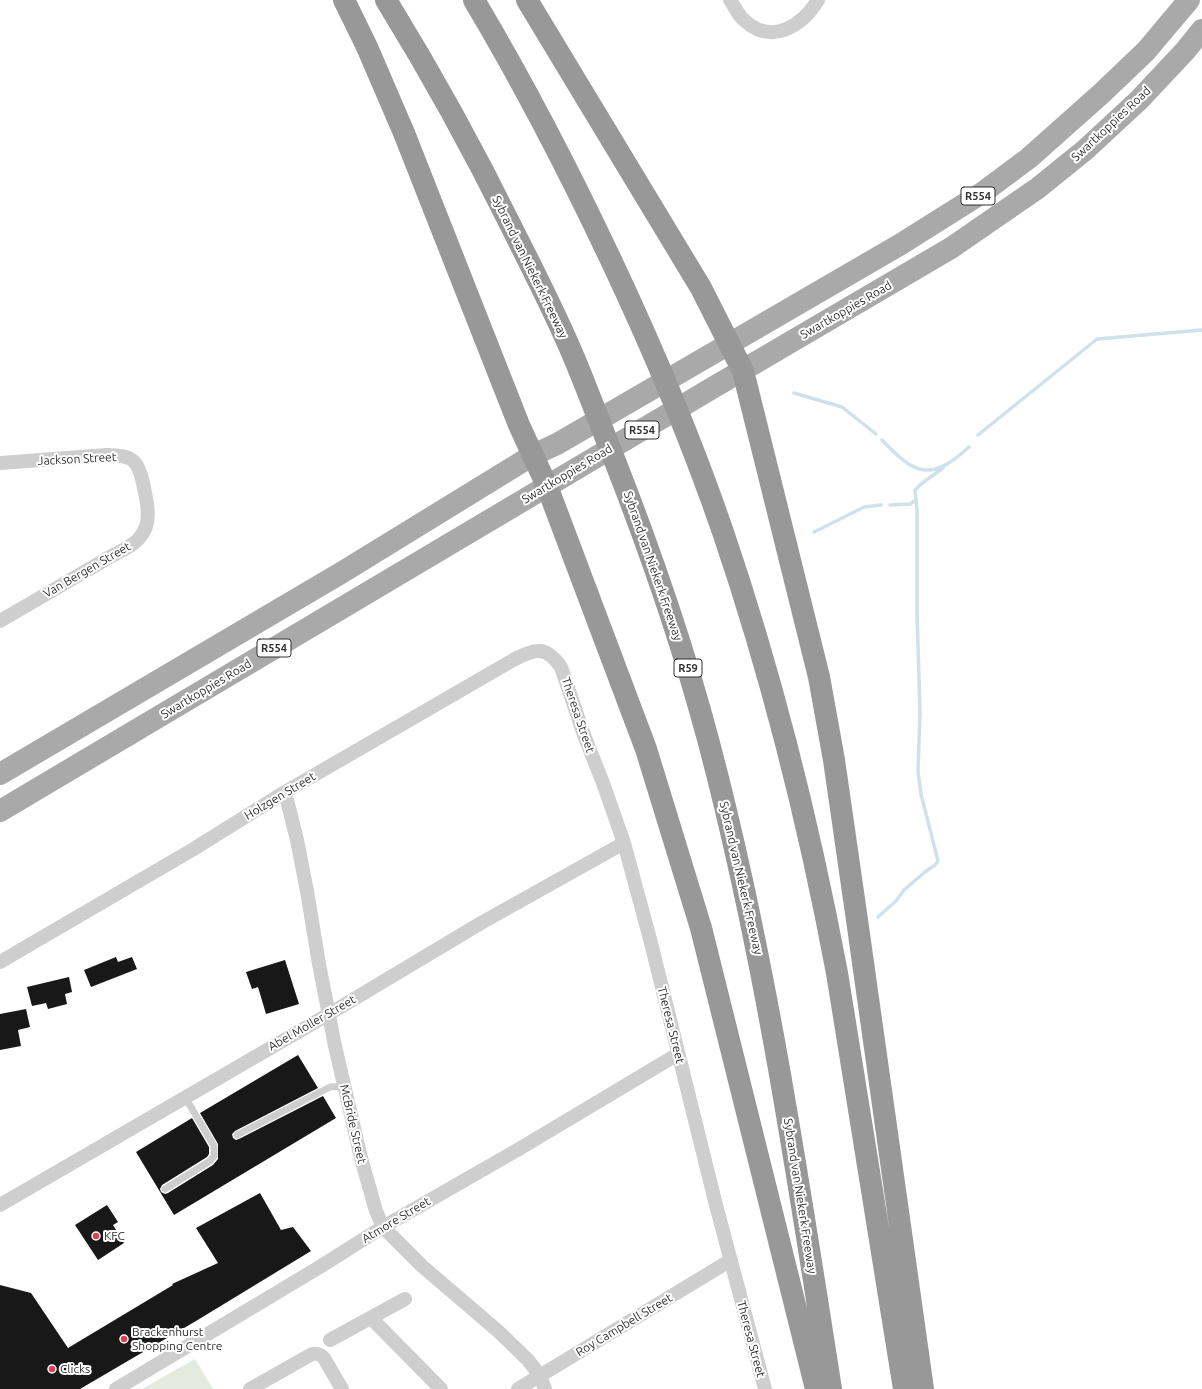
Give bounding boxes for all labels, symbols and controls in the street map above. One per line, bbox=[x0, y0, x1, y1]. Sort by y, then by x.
street label: Swartkoppies Road bbox=[1068, 84, 1154, 164]
road number: R554 bbox=[961, 187, 995, 205]
street label: Sybrand van Niekerk Freeway bbox=[489, 193, 571, 341]
street label: Swartkoppies Road bbox=[798, 278, 894, 342]
road number: R554 bbox=[625, 421, 659, 439]
street label: Swartkoppies Road bbox=[519, 441, 615, 507]
street label: Jackson Street bbox=[37, 450, 117, 468]
street label: Sybrand van Niekerk Freeway bbox=[621, 489, 685, 643]
street label: Van Bergen Street bbox=[41, 539, 133, 601]
road number: R554 bbox=[257, 639, 291, 657]
street label: Swartkoppies Road bbox=[158, 656, 254, 722]
road number: R59 bbox=[674, 659, 702, 677]
street label: Theresa Street bbox=[558, 675, 598, 755]
street label: Holzgen Street bbox=[242, 769, 318, 823]
street label: Sybrand van Niekerk Freeway bbox=[716, 800, 766, 956]
street label: Theresa Street bbox=[654, 985, 688, 1065]
street label: Abel Moller Street bbox=[266, 992, 358, 1054]
street label: McBride Street bbox=[337, 1083, 369, 1165]
street label: Sybrand van Niekerk Freeway bbox=[781, 1117, 819, 1275]
street label: Atmore Street bbox=[359, 1194, 433, 1246]
place label: KFC bbox=[104, 1229, 125, 1243]
marker: KFC bbox=[91, 1231, 101, 1241]
street label: Roy Campbell Street bbox=[573, 1290, 675, 1360]
street label: Theresa Street bbox=[734, 1299, 768, 1379]
place label: Brackenhurst Shopping Centre bbox=[132, 1325, 222, 1353]
marker: Brackenhurst Shopping Centre bbox=[119, 1334, 129, 1344]
place label: Clicks bbox=[60, 1362, 90, 1376]
marker: Clicks bbox=[47, 1364, 57, 1374]

